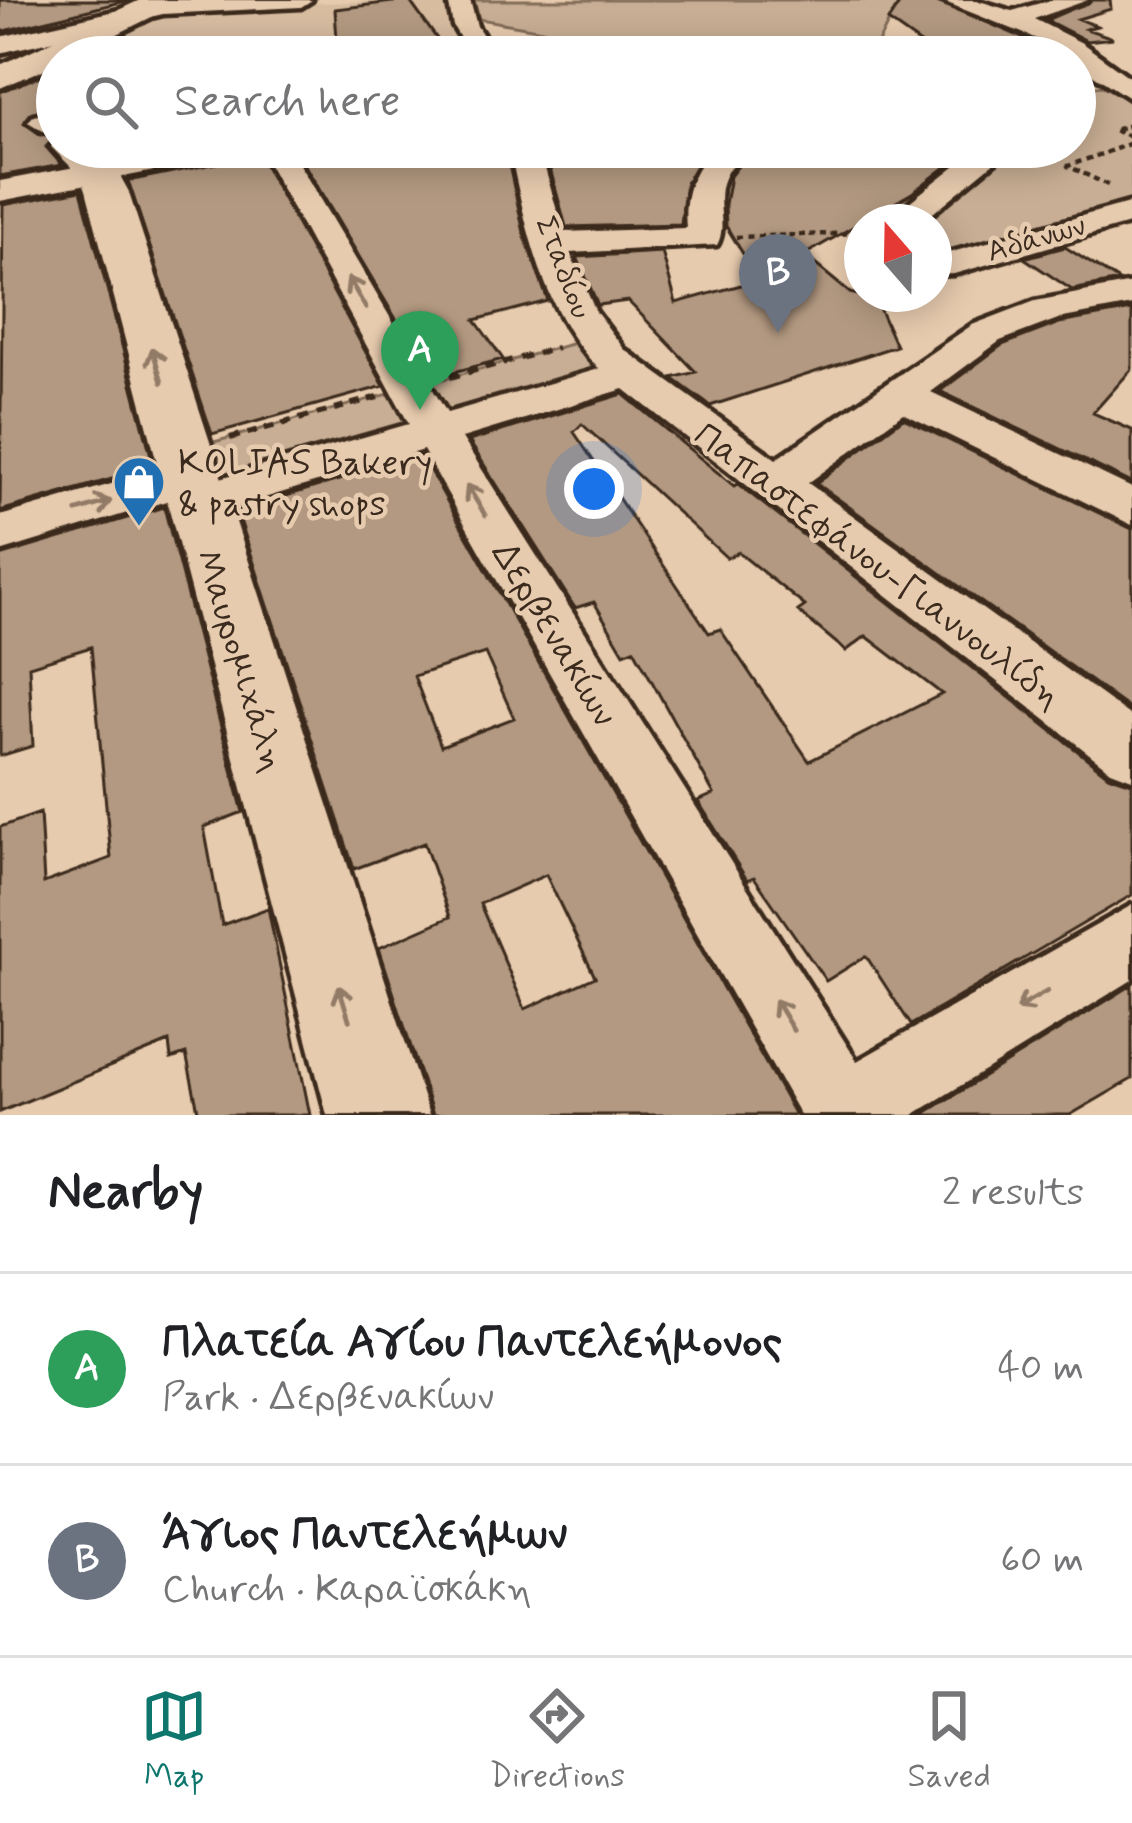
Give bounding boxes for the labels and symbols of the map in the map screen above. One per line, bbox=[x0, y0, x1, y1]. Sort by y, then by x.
north arrow bbox=[844, 204, 952, 312]
street label: Αδάνων bbox=[983, 207, 1090, 272]
street label: Σταδίου bbox=[525, 211, 600, 324]
pin: B bbox=[739, 234, 817, 333]
one-way arrow bbox=[344, 276, 368, 311]
pin: A bbox=[381, 311, 459, 410]
one-way arrow bbox=[144, 347, 166, 385]
street label: Παπαστεφάνου-Γιαννουλίδη bbox=[684, 413, 1070, 721]
place label: KOLIAS Bakery & pastry shops bbox=[178, 441, 432, 529]
shop icon: KOLIAS Bakery & pastry shops bbox=[111, 454, 167, 528]
your location bbox=[564, 459, 624, 519]
one-way arrow bbox=[464, 483, 488, 518]
one-way arrow bbox=[74, 494, 112, 516]
street label: Δερβενακίων bbox=[479, 534, 627, 736]
street label: Μαυρομιχάλη bbox=[183, 544, 295, 778]
one-way arrow bbox=[332, 985, 354, 1023]
one-way arrow bbox=[1015, 988, 1050, 1012]
one-way arrow bbox=[772, 998, 796, 1033]

